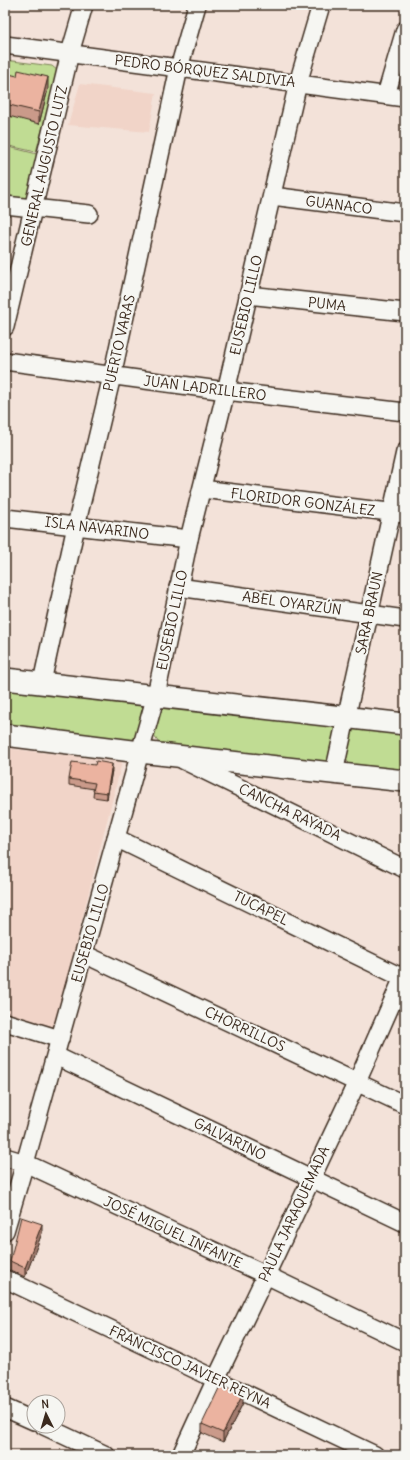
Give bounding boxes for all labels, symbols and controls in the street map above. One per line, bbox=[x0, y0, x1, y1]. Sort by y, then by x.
street label: PEDRO BÓRQUEZ SALDIVIA bbox=[114, 51, 296, 91]
street label: GENERAL AUGUSTO LUTZ bbox=[17, 84, 71, 248]
street label: GUANACO bbox=[305, 192, 374, 218]
street label: EUSEBIO LILLO bbox=[226, 253, 266, 357]
street label: PUERTO VARAS bbox=[99, 293, 139, 393]
street label: PUMA bbox=[307, 293, 347, 315]
street label: JUAN LADRILLERO bbox=[143, 372, 268, 404]
street label: FLORIDOR GONZÁLEZ bbox=[230, 484, 376, 520]
street label: ISLA NAVARINO bbox=[44, 513, 150, 543]
street label: EUSEBIO LILLO bbox=[153, 568, 191, 672]
street label: SARA BRAUN bbox=[351, 570, 387, 656]
street label: ABEL OYARZÚN bbox=[241, 587, 343, 619]
street label: CANCHA RAYADA bbox=[236, 779, 344, 845]
street label: EUSEBIO LILLO bbox=[67, 881, 113, 985]
street label: TUCAPEL bbox=[230, 887, 292, 929]
street label: CHORRILLOS bbox=[202, 1002, 289, 1056]
street label: GALVARINO bbox=[191, 1114, 269, 1164]
street label: PAULA JARAQUEMADA bbox=[255, 1143, 333, 1285]
street label: JOSÉ MIGUEL INFANTE bbox=[101, 1192, 245, 1272]
street label: FRANCISCO JAVIER REYNA bbox=[106, 1322, 274, 1412]
north arrow bbox=[26, 1394, 66, 1434]
text: N bbox=[41, 1397, 50, 1411]

